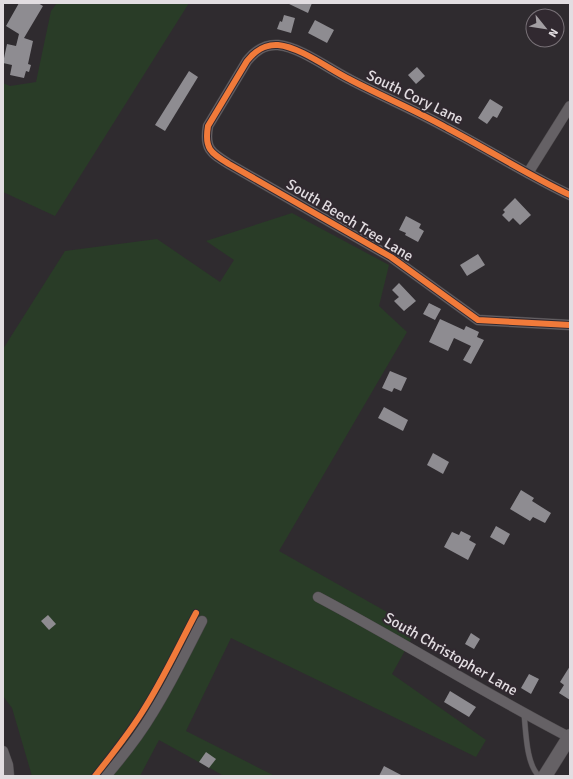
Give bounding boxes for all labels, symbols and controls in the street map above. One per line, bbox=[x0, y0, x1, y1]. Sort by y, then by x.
north arrow bbox=[525, 8, 565, 48]
text: N bbox=[546, 26, 561, 39]
street label: South Cory Lane bbox=[364, 66, 466, 128]
street label: South Beech Tree Lane bbox=[283, 175, 417, 265]
street label: South Christopher Lane bbox=[381, 608, 521, 700]

